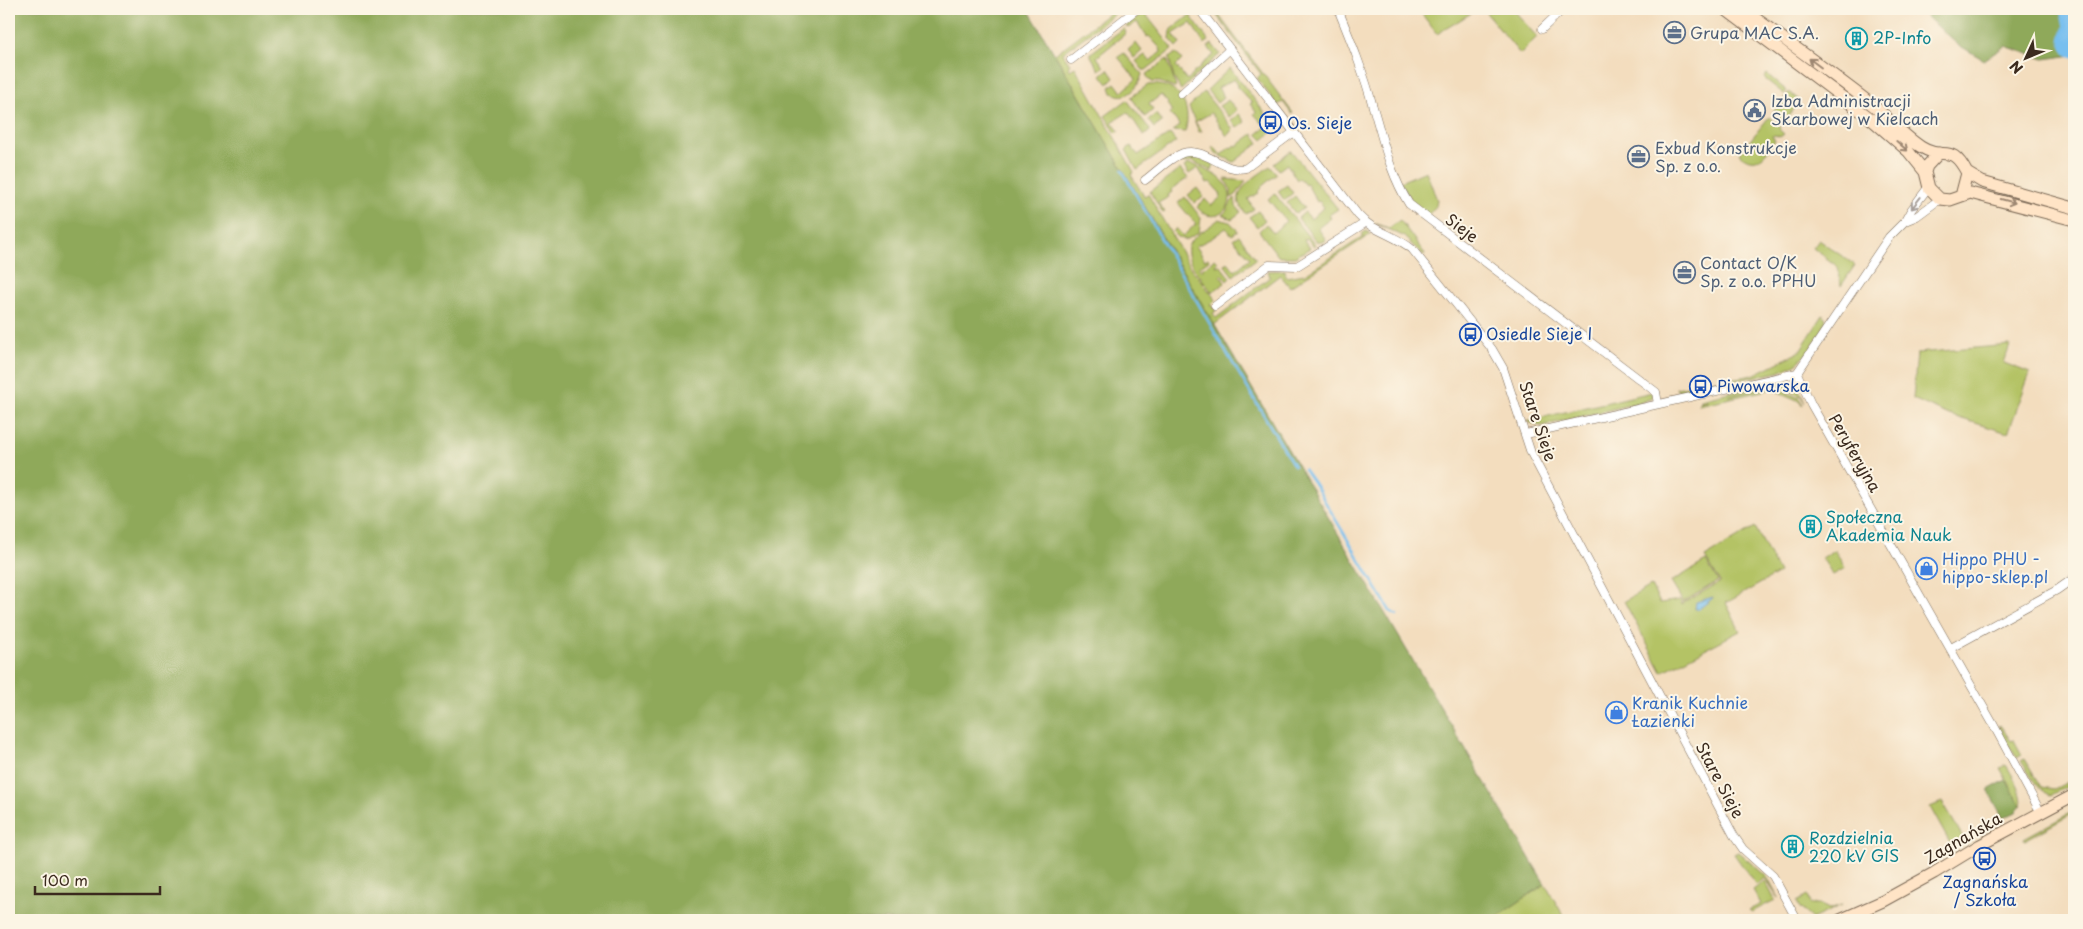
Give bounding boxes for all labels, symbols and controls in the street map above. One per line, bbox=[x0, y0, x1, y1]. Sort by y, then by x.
place label: Grupa MAC S.A. bbox=[1690, 20, 1819, 44]
office icon: Grupa MAC S.A. bbox=[1662, 21, 1686, 45]
place label: 2P-Info bbox=[1873, 25, 1931, 49]
building icon: 2P-Info bbox=[1845, 26, 1869, 50]
north arrow bbox=[2000, 32, 2050, 82]
text: N bbox=[2005, 56, 2028, 79]
one-way arrow bbox=[1809, 57, 1822, 68]
place label: Izba Administracji Skarbowej w Kielcach bbox=[1771, 88, 1939, 130]
public building icon: Izba Administracji Skarbowej w Kielcach bbox=[1743, 98, 1767, 122]
place label: Os. Sieje bbox=[1287, 110, 1352, 134]
bus stop icon: Os. Sieje bbox=[1259, 111, 1283, 135]
place label: Exbud Konstrukcje Sp. z o.o. bbox=[1655, 135, 1797, 177]
one-way arrow bbox=[1895, 140, 1908, 151]
office icon: Exbud Konstrukcje Sp. z o.o. bbox=[1627, 145, 1651, 169]
one-way arrow bbox=[1911, 196, 1922, 209]
one-way arrow bbox=[1999, 197, 2015, 206]
street label: Sieje bbox=[1441, 207, 1484, 248]
place label: Contact O/K Sp. z o.o. PPHU bbox=[1700, 250, 1816, 292]
office icon: Contact O/K Sp. z o.o. PPHU bbox=[1672, 260, 1696, 284]
place label: Osiedle Sieje I bbox=[1486, 321, 1592, 345]
bus stop icon: Osiedle Sieje I bbox=[1458, 322, 1482, 346]
place label: Piwowarska bbox=[1717, 373, 1809, 397]
bus stop icon: Piwowarska bbox=[1689, 374, 1713, 398]
street label: Stare Sieje bbox=[1514, 377, 1564, 464]
street label: Peryferyjna bbox=[1824, 409, 1888, 496]
place label: Społeczna Akademia Nauk bbox=[1826, 504, 1952, 546]
building icon: Społeczna Akademia Nauk bbox=[1798, 514, 1822, 538]
place label: Hippo PHU - hippo-sklep.pl bbox=[1942, 546, 2048, 588]
shop icon: Hippo PHU - hippo-sklep.pl bbox=[1914, 556, 1938, 580]
place label: Kranik Kuchnie Łazienki bbox=[1631, 690, 1748, 732]
shop icon: Kranik Kuchnie Łazienki bbox=[1604, 700, 1628, 724]
street label: Stare Sieje bbox=[1691, 737, 1751, 822]
street label: Zagnańska bbox=[1919, 805, 2006, 869]
place label: Rozdzielnia 220 kV GIS bbox=[1809, 825, 1899, 867]
building icon: Rozdzielnia 220 kV GIS bbox=[1781, 835, 1805, 859]
bus stop icon: Zagnańska / Szkoła bbox=[1973, 846, 1997, 870]
scale bar bbox=[35, 864, 160, 896]
text: 100 m bbox=[42, 868, 88, 891]
place label: Zagnańska / Szkoła bbox=[1942, 869, 2028, 911]

